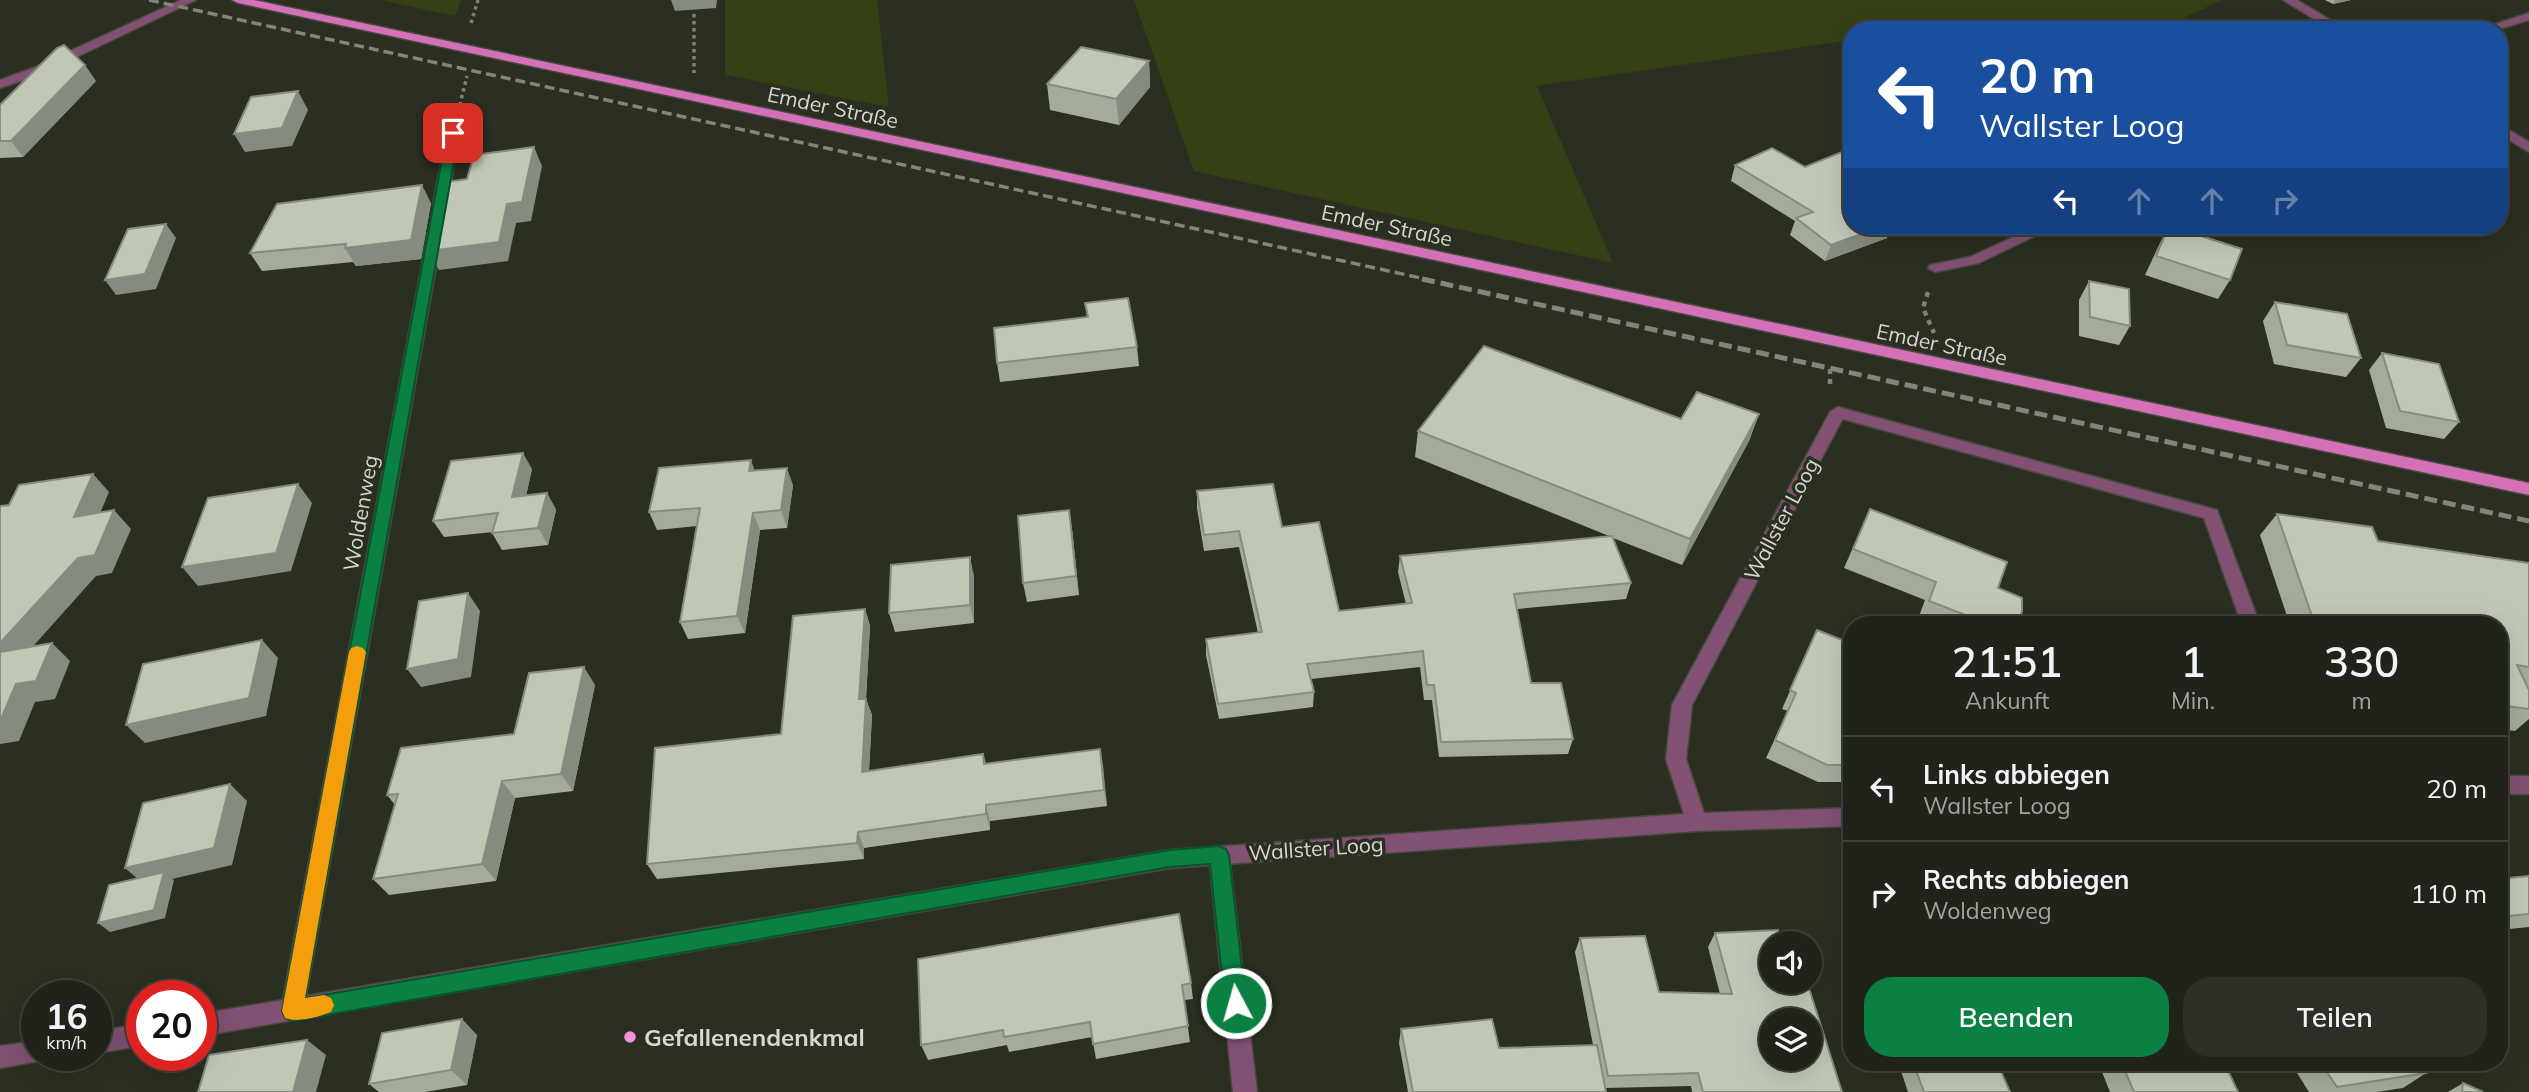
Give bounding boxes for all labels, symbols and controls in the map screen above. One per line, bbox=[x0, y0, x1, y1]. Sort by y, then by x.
text: 20 m bbox=[1979, 44, 2095, 105]
icon: left bbox=[1864, 49, 1955, 140]
street label: Emder Straße bbox=[765, 80, 901, 134]
pin bbox=[423, 103, 483, 163]
text: Wallster Loog bbox=[1979, 105, 2184, 145]
icon: arrive bbox=[434, 114, 472, 152]
icon: left bbox=[2047, 182, 2085, 220]
icon: ahead bbox=[2120, 182, 2158, 220]
icon: ahead bbox=[2193, 182, 2231, 220]
icon: right bbox=[2266, 182, 2304, 220]
street label: Emder Straße bbox=[1319, 198, 1455, 252]
street label: Emder Straße bbox=[1874, 317, 2010, 371]
street label: Woldenweg bbox=[337, 453, 383, 573]
street label: Wallster Loog bbox=[1738, 453, 1824, 585]
text: 21:51 bbox=[1952, 635, 2062, 688]
text: 1 bbox=[2180, 635, 2206, 688]
text: 330 bbox=[2324, 635, 2399, 688]
text: Ankunft bbox=[1965, 686, 2049, 715]
text: Min. bbox=[2171, 686, 2215, 715]
text: m bbox=[2351, 686, 2372, 715]
text: Links abbiegen bbox=[1923, 758, 2110, 791]
icon: left bbox=[1864, 770, 1902, 808]
text: 20 m bbox=[2426, 772, 2487, 805]
text: Wallster Loog bbox=[1923, 791, 2071, 820]
street label: Wallster Loog bbox=[1248, 830, 1384, 866]
text: Rechts abbiegen bbox=[1923, 863, 2129, 896]
icon: right bbox=[1864, 875, 1902, 913]
text: 110 m bbox=[2411, 877, 2487, 910]
text: Woldenweg bbox=[1923, 896, 2052, 925]
map controls bbox=[1759, 931, 1822, 1071]
button: sound bbox=[1759, 931, 1822, 994]
position arrow bbox=[1199, 966, 1273, 1040]
button: Beenden bbox=[1864, 977, 2169, 1057]
button: Teilen bbox=[2183, 977, 2487, 1057]
speed limit sign: 20 bbox=[126, 980, 217, 1071]
text: 16 bbox=[45, 994, 88, 1038]
button: layers bbox=[1759, 1008, 1822, 1071]
place label: Gefallenendenkmal bbox=[644, 1022, 865, 1052]
marker: Gefallenendenkmal bbox=[622, 1029, 638, 1045]
text: km/h bbox=[46, 1031, 87, 1054]

